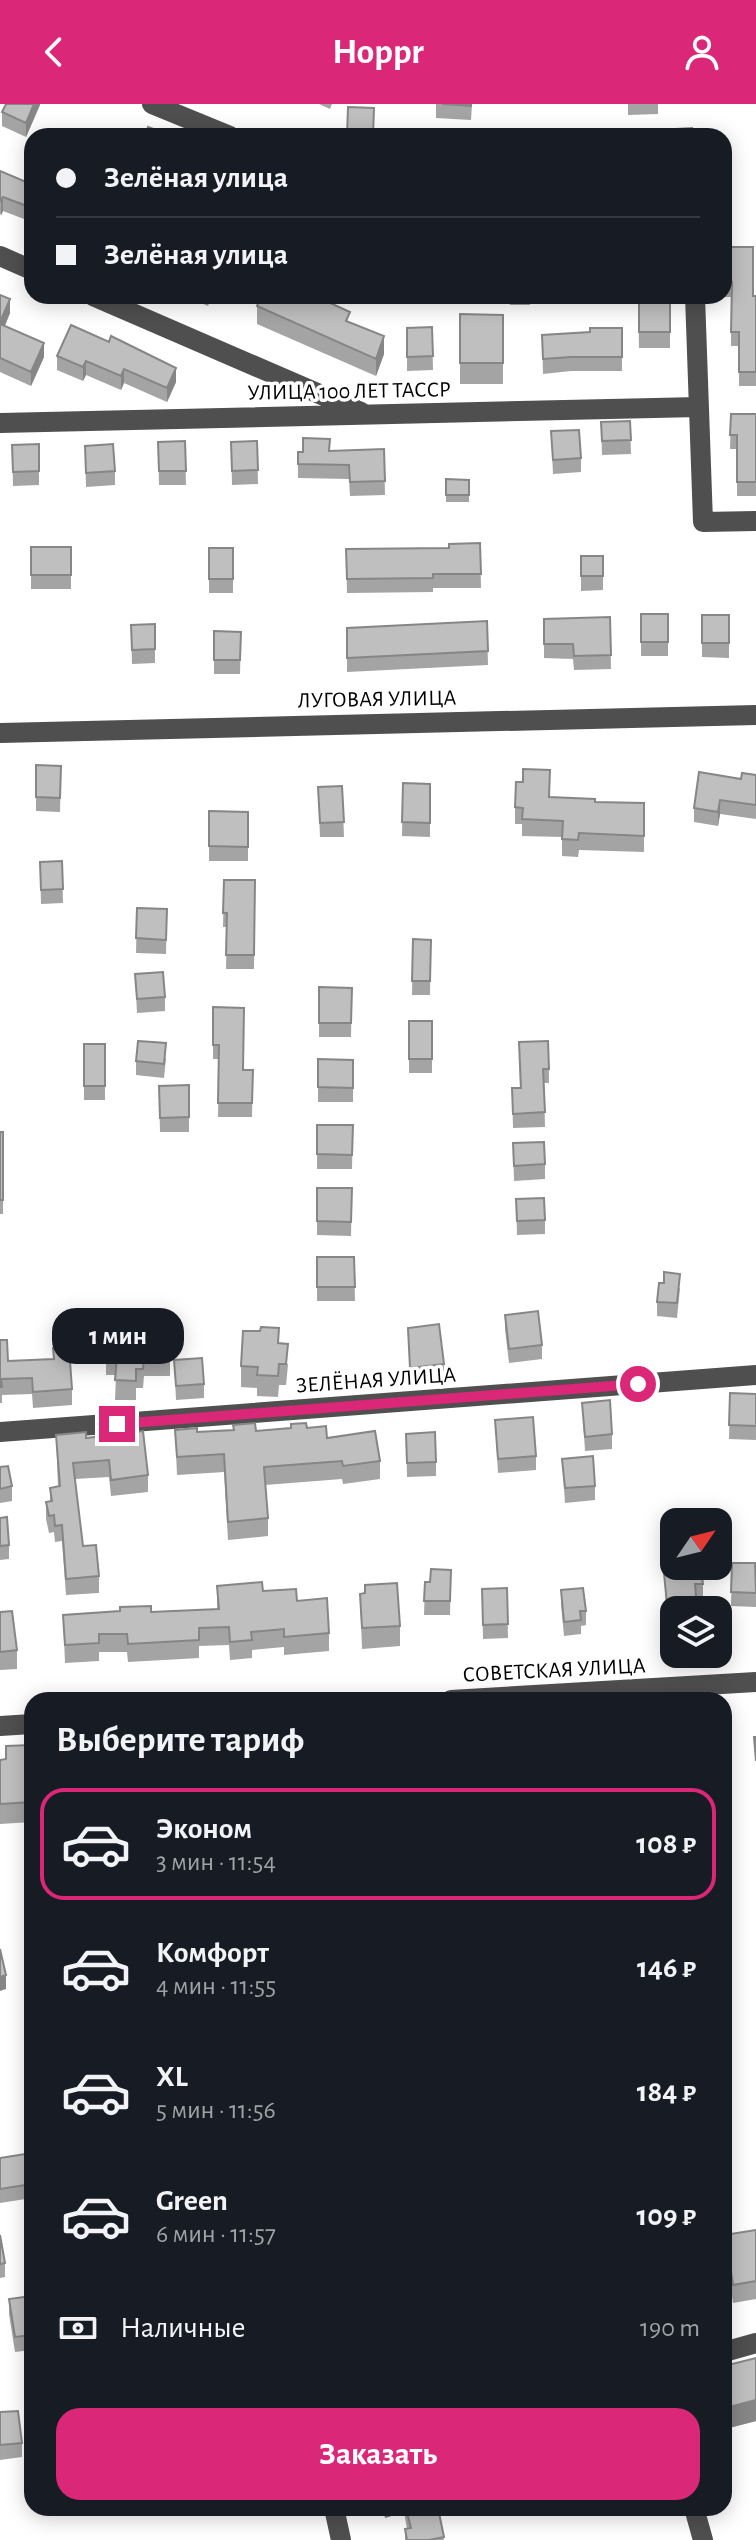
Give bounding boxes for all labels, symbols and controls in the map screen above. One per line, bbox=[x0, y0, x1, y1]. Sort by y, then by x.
icon: back bbox=[32, 30, 76, 74]
icon: person bbox=[680, 30, 724, 74]
text: Hoppr bbox=[332, 34, 424, 70]
text: Зелёная улица bbox=[104, 163, 288, 193]
text: Зелёная улица bbox=[104, 240, 288, 270]
street label: УЛИЦА 100 ЛЕТ ТАССР bbox=[247, 378, 451, 404]
street label: ЛУГОВАЯ УЛИЦА bbox=[297, 687, 457, 711]
callout: 1 мин bbox=[51, 1308, 183, 1364]
text: 1 мин bbox=[89, 1323, 147, 1349]
street label: ЗЕЛЁНАЯ УЛИЦА bbox=[295, 1363, 457, 1397]
route start bbox=[620, 1366, 656, 1402]
route end bbox=[99, 1406, 135, 1442]
north arrow bbox=[660, 1508, 732, 1580]
map controls bbox=[660, 1508, 732, 1668]
button: layers bbox=[660, 1596, 732, 1668]
street label: СОВЕТСКАЯ УЛИЦА bbox=[462, 1654, 646, 1686]
text: Выберите тариф bbox=[56, 1722, 304, 1758]
icon: car bbox=[60, 1808, 132, 1880]
text: Эконом bbox=[156, 1814, 252, 1844]
text: 108 ₽ bbox=[636, 1829, 696, 1859]
text: 3 мин · 11:54 bbox=[156, 1849, 276, 1875]
icon: car bbox=[60, 1932, 132, 2004]
text: Комфорт bbox=[156, 1938, 269, 1968]
text: 146 ₽ bbox=[637, 1953, 696, 1983]
text: 4 мин · 11:55 bbox=[156, 1973, 276, 1999]
icon: car bbox=[60, 2056, 132, 2128]
text: XL bbox=[156, 2062, 188, 2092]
text: 184 ₽ bbox=[637, 2077, 696, 2107]
text: 5 мин · 11:56 bbox=[156, 2097, 276, 2123]
icon: car bbox=[60, 2180, 132, 2252]
text: Green bbox=[156, 2186, 228, 2216]
text: 109 ₽ bbox=[637, 2201, 696, 2231]
text: 6 мин · 11:57 bbox=[156, 2221, 276, 2247]
icon: cash bbox=[56, 2306, 100, 2350]
text: Наличные bbox=[120, 2313, 246, 2343]
text: 190 m bbox=[640, 2315, 700, 2341]
button: Заказать bbox=[56, 2408, 700, 2500]

